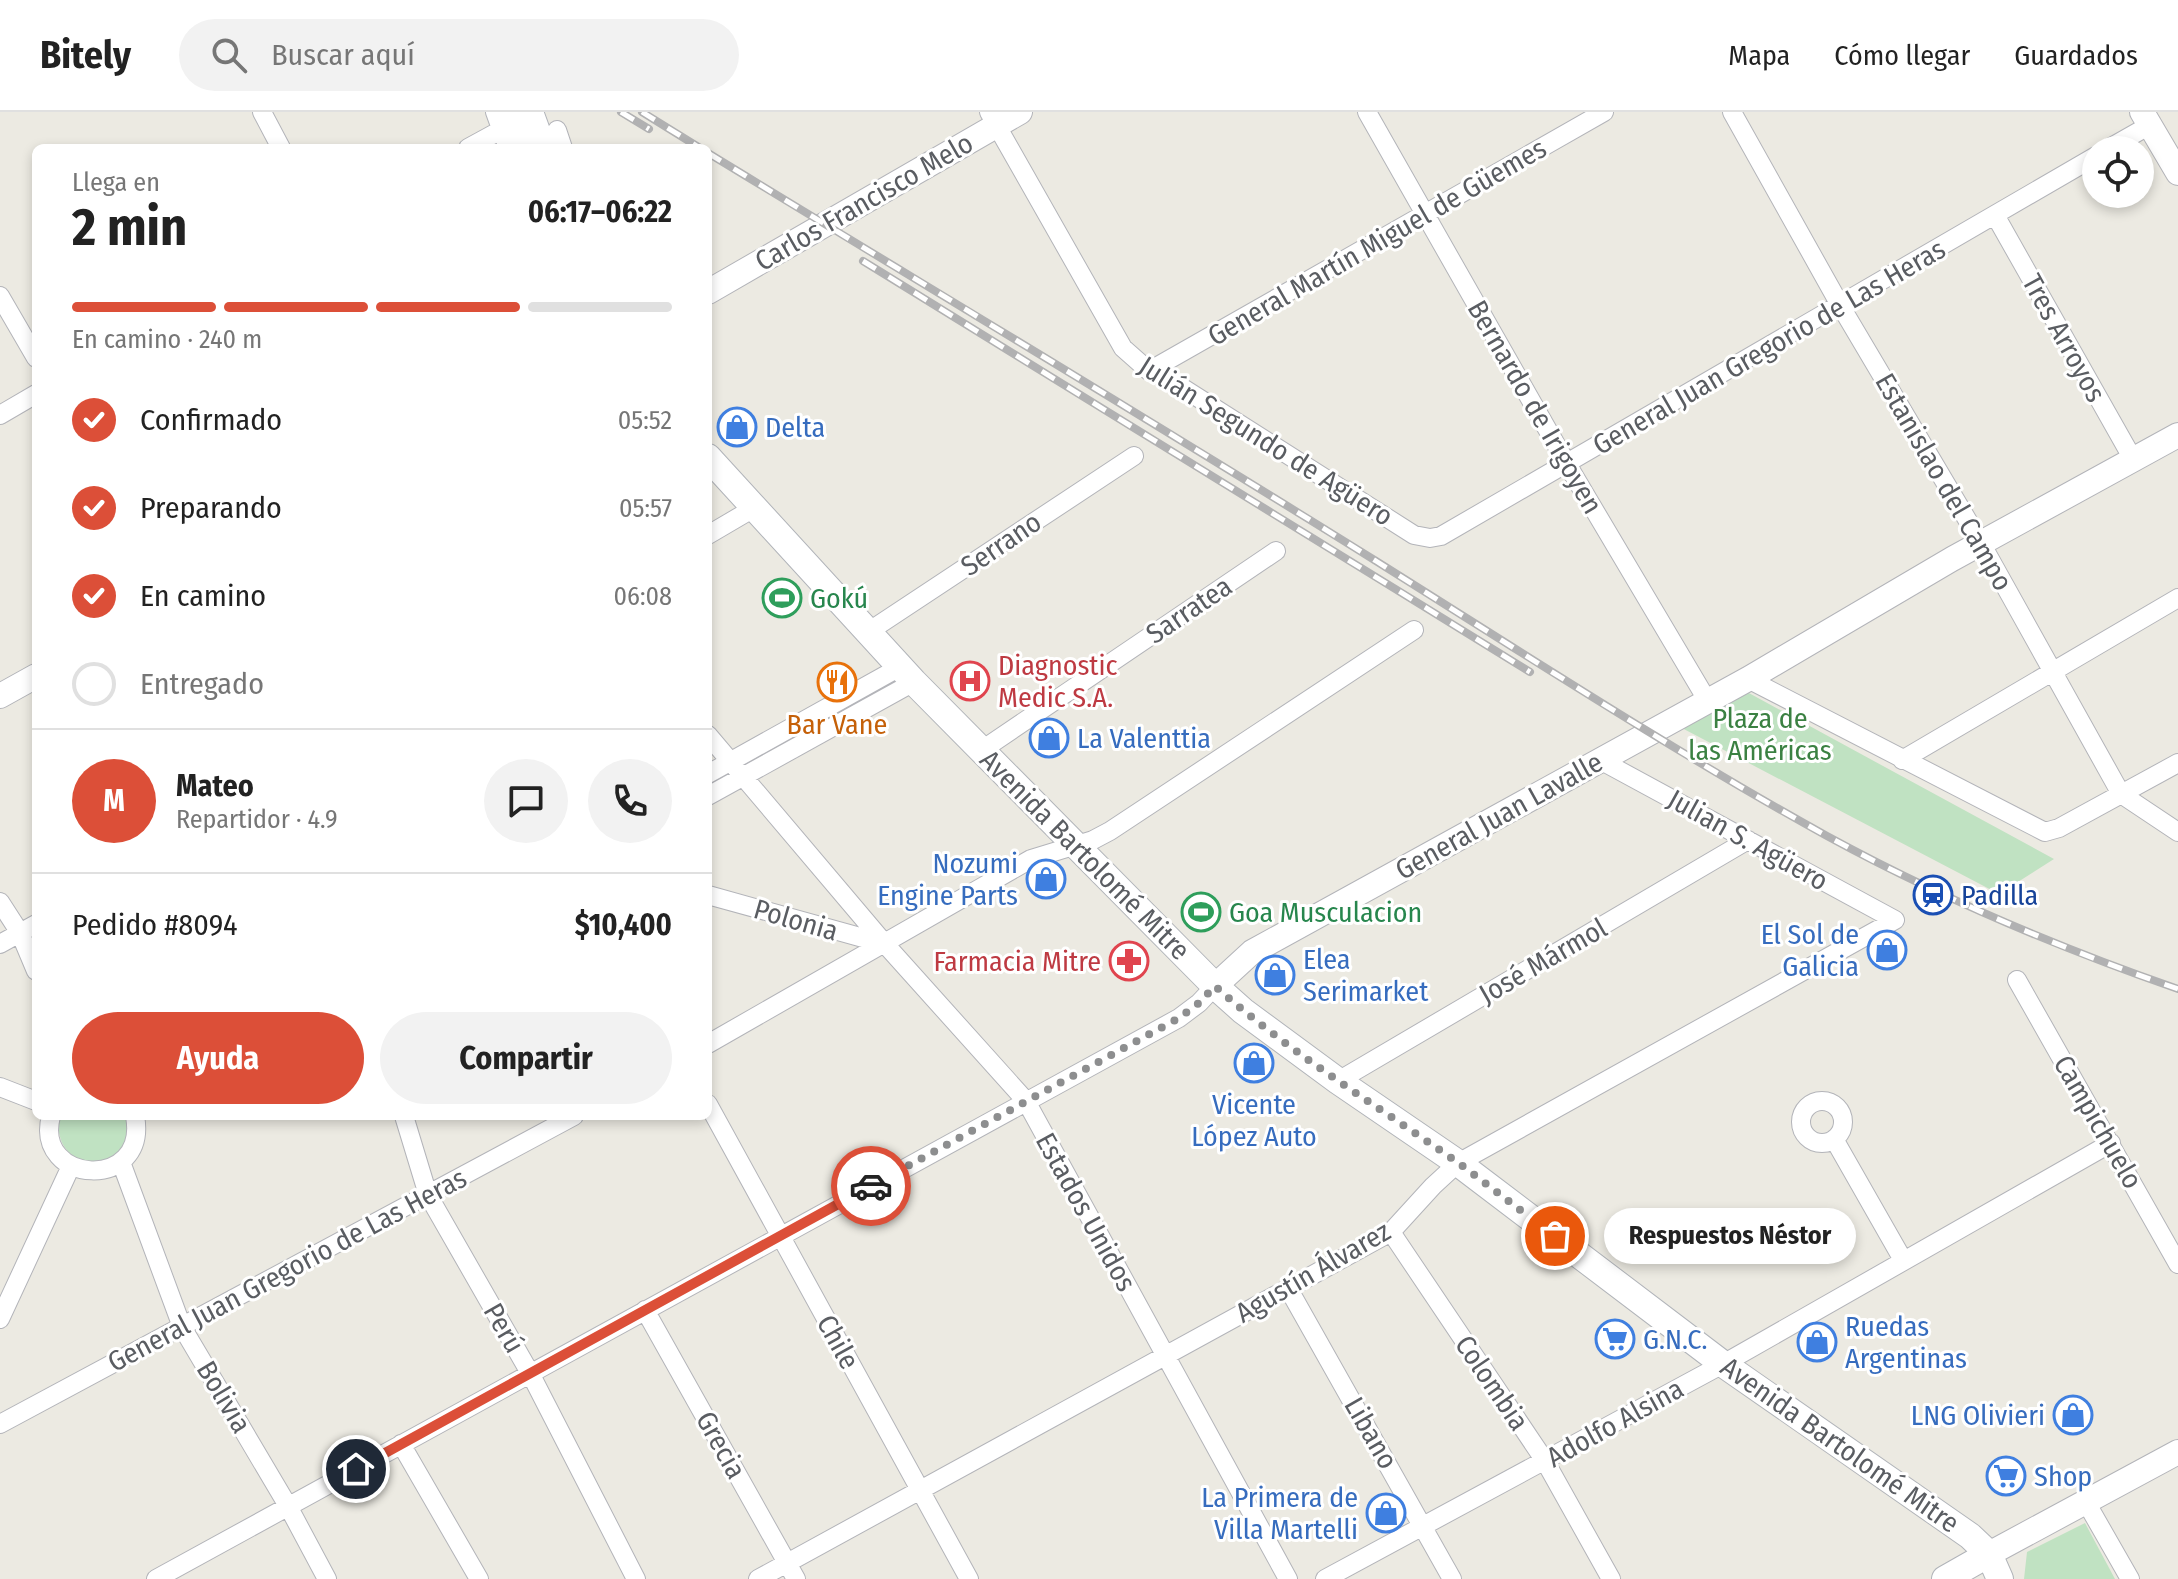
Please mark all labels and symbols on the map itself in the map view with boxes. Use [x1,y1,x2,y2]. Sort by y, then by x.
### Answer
street label: Carlos Francisco Melo [749,126,979,278]
street label: General Martín Miguel de Güemes [1202,131,1552,353]
street label: General Juan Gregorio de Las Heras [1587,232,1951,462]
street label: Tres Arroyos [2015,268,2113,408]
street label: Bernardo de Irigoyen [1461,295,1609,519]
street label: Julián Segundo de Agüero [1133,349,1399,533]
street label: Estanislao del Campo [1868,368,2020,596]
shop icon: Delta [716,406,758,448]
place label: Delta [765,411,825,444]
street label: Serrano [955,505,1047,583]
street label: Sarratea [1140,569,1238,651]
sports icon: Gokú [761,577,803,619]
place label: Gokú [810,582,868,615]
place label: Diagnostic Medic S.A. [998,649,1118,714]
hospital icon: Diagnostic Medic S.A. [949,660,991,702]
restaurant icon: Bar Vane [816,661,858,703]
park label: Plaza de las Américas [1688,702,1832,767]
place label: Bar Vane [787,708,887,741]
shop icon: La Valenttia [1028,717,1070,759]
place label: La Valenttia [1077,722,1211,755]
street label: Avenida Bartolomé Mitre [973,743,1197,967]
street label: General Juan Lavalle [1390,745,1608,887]
street label: Julian S. Agüero [1662,782,1834,898]
place label: Nozumi Engine Parts [877,847,1018,912]
shop icon: Nozumi Engine Parts [1025,858,1067,900]
station icon: Padilla [1912,874,1954,916]
place label: Padilla [1961,879,2038,912]
sports icon: Goa Musculacion [1180,891,1222,933]
street label: Polonia [750,892,842,948]
place label: Goa Musculacion [1229,896,1422,929]
street label: José Mármol [1473,911,1613,1011]
place label: El Sol de Galicia [1761,918,1859,983]
shop icon: El Sol de Galicia [1866,929,1908,971]
pharmacy icon: Farmacia Mitre [1108,940,1150,982]
place label: Elea Serimarket [1303,943,1429,1008]
place label: Farmacia Mitre [933,945,1101,978]
shop icon: Elea Serimarket [1254,954,1296,996]
shop icon: Vicente López Auto [1233,1042,1275,1084]
street label: Campichuelo [2047,1050,2149,1194]
place label: Vicente López Auto [1191,1088,1317,1153]
street label: Estados Unidos [1029,1127,1143,1297]
courier [831,1146,911,1226]
street label: General Juan Gregorio de Las Heras [102,1161,472,1379]
pin [1521,1202,1589,1270]
callout: Respuestos Néstor [1603,1208,1855,1264]
street label: Agustín Álvarez [1230,1214,1396,1330]
street label: Perú [477,1297,531,1359]
street label: Chile [810,1309,866,1375]
place label: Ruedas Argentinas [1845,1310,1967,1375]
supermarket icon: G.N.C. [1594,1318,1636,1360]
shop icon: Ruedas Argentinas [1796,1321,1838,1363]
place label: G.N.C. [1643,1323,1708,1356]
street label: Colombia [1448,1329,1536,1437]
street label: Avenida Bartolomé Mitre [1715,1350,1965,1540]
street label: Bolivia [190,1355,258,1439]
street label: Adolfo Alsina [1541,1372,1689,1474]
street label: Libano [1337,1391,1405,1475]
shop icon: LNG Olivieri [2052,1394,2094,1436]
place label: LNG Olivieri [1911,1399,2045,1432]
street label: Grecia [689,1406,753,1484]
pin [322,1435,390,1503]
supermarket icon: Shop [1985,1455,2027,1497]
place label: Shop [2034,1460,2092,1493]
place label: La Primera de Villa Martelli [1201,1481,1358,1546]
shop icon: La Primera de Villa Martelli [1365,1492,1407,1534]

